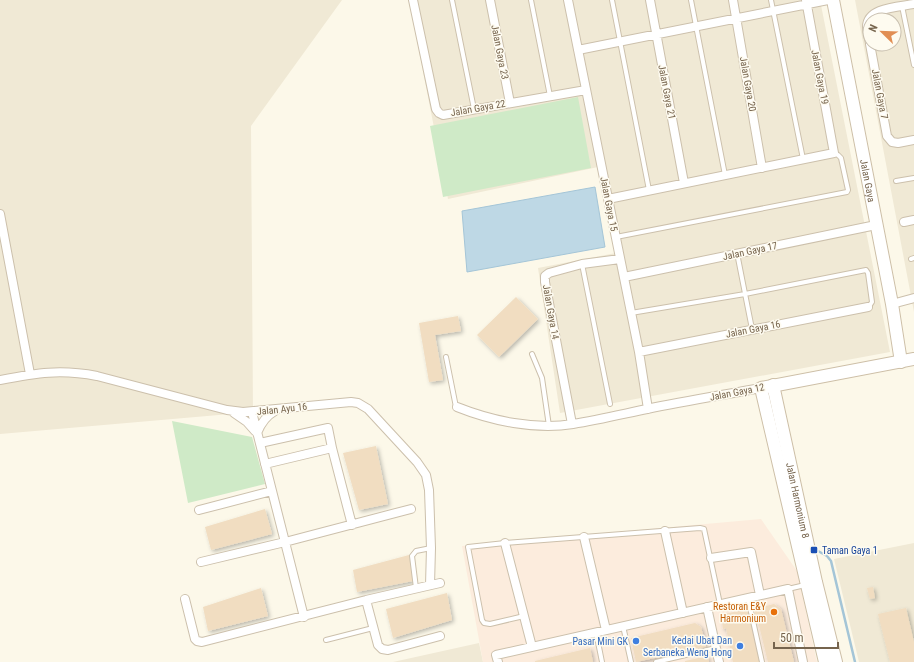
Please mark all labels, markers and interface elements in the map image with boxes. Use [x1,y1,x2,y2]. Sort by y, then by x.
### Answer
north arrow [862,12,902,52]
text: N [866,22,881,34]
street label: Jalan Gaya 23 [489,24,511,80]
street label: Jalan Gaya 19 [809,49,831,105]
street label: Jalan Gaya 20 [738,56,758,112]
street label: Jalan Gaya 21 [656,64,678,120]
street label: Jalan Gaya 7 [870,68,890,120]
street label: Jalan Gaya 22 [450,98,506,118]
street label: Jalan Gaya [859,158,878,203]
street label: Jalan Gaya 15 [598,176,620,232]
street label: Jalan Gaya 17 [722,240,778,262]
street label: Jalan Gaya 14 [541,284,561,340]
street label: Jalan Gaya 16 [725,318,781,340]
street label: Jalan Gaya 12 [709,381,765,403]
street label: Jalan Ayu 16 [256,401,308,417]
street label: Jalan Harmonium 8 [785,461,812,539]
marker: Taman Gaya 1 [809,545,819,555]
place label: Taman Gaya 1 [822,545,878,556]
place label: Restoran E&Y Harmonium [713,601,767,624]
marker: Restoran E&Y Harmonium [769,607,779,617]
scale bar [774,624,838,650]
text: 50 m [780,631,804,645]
place label: Kedai Ubat Dan Serbaneka Weng Hong [643,635,732,658]
place label: Pasar Mini GK [572,636,629,647]
marker: Pasar Mini GK [631,636,641,646]
marker: Kedai Ubat Dan Serbaneka Weng Hong [735,641,745,651]

